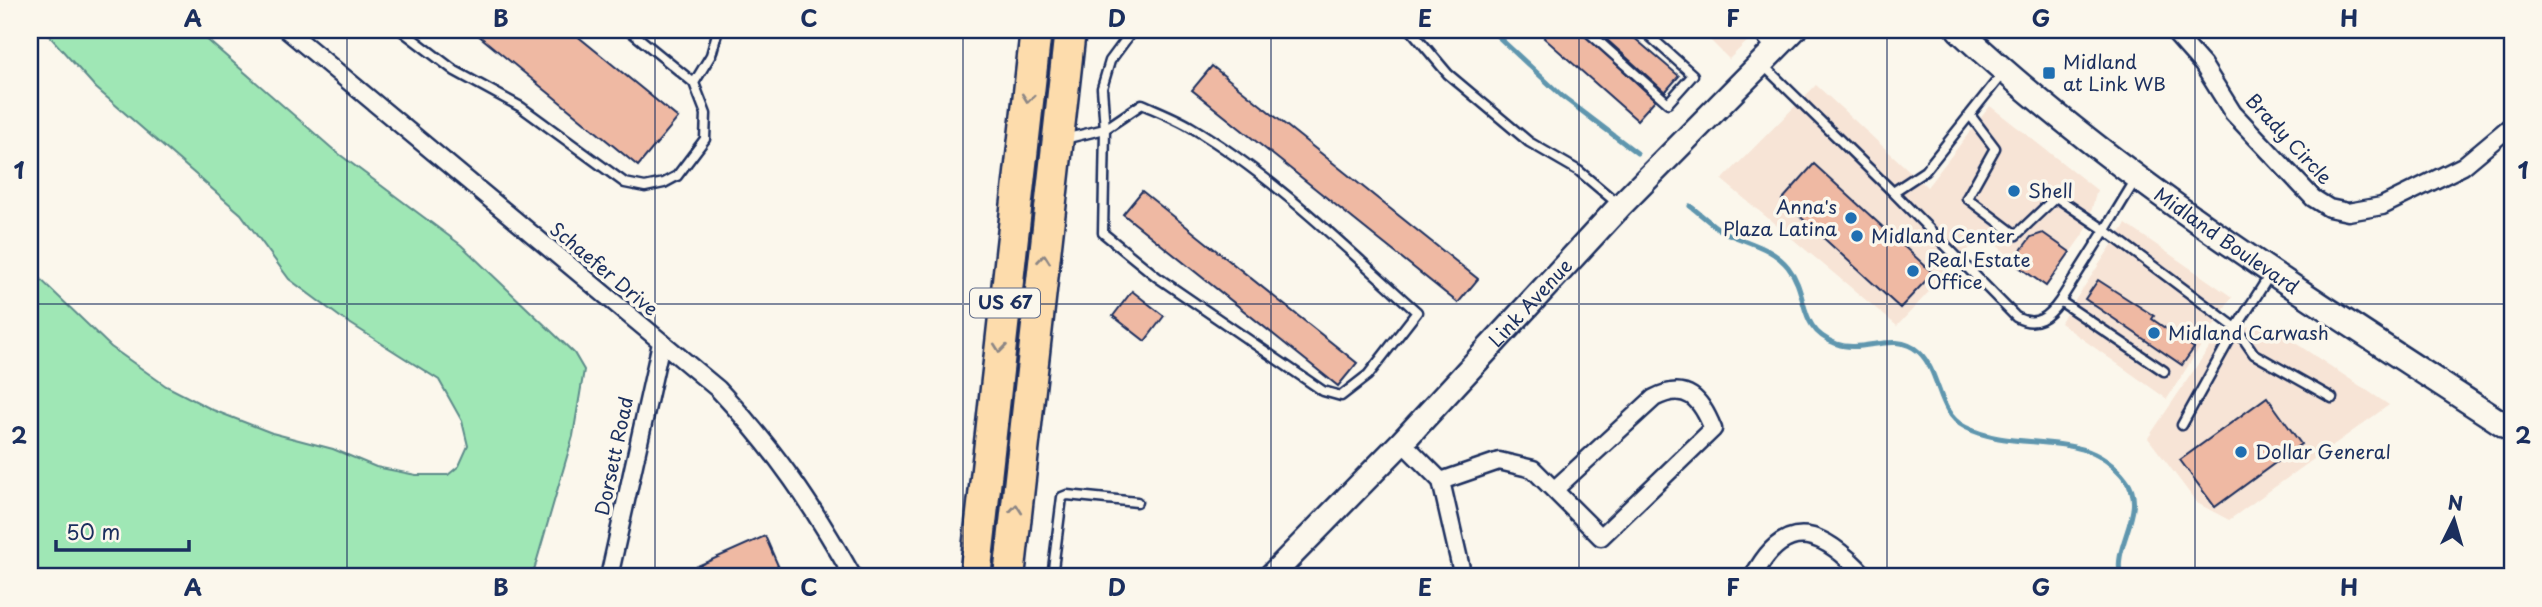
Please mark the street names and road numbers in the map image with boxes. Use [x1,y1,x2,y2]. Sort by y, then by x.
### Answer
street label: Brady Circle [2240,87,2339,190]
street label: Midland Boulevard [2149,180,2306,300]
street label: Schaefer Drive [544,215,665,322]
street label: Link Avenue [1481,252,1578,353]
road number: US 67 [970,288,1040,318]
street label: Dorsett Road [587,394,639,518]

